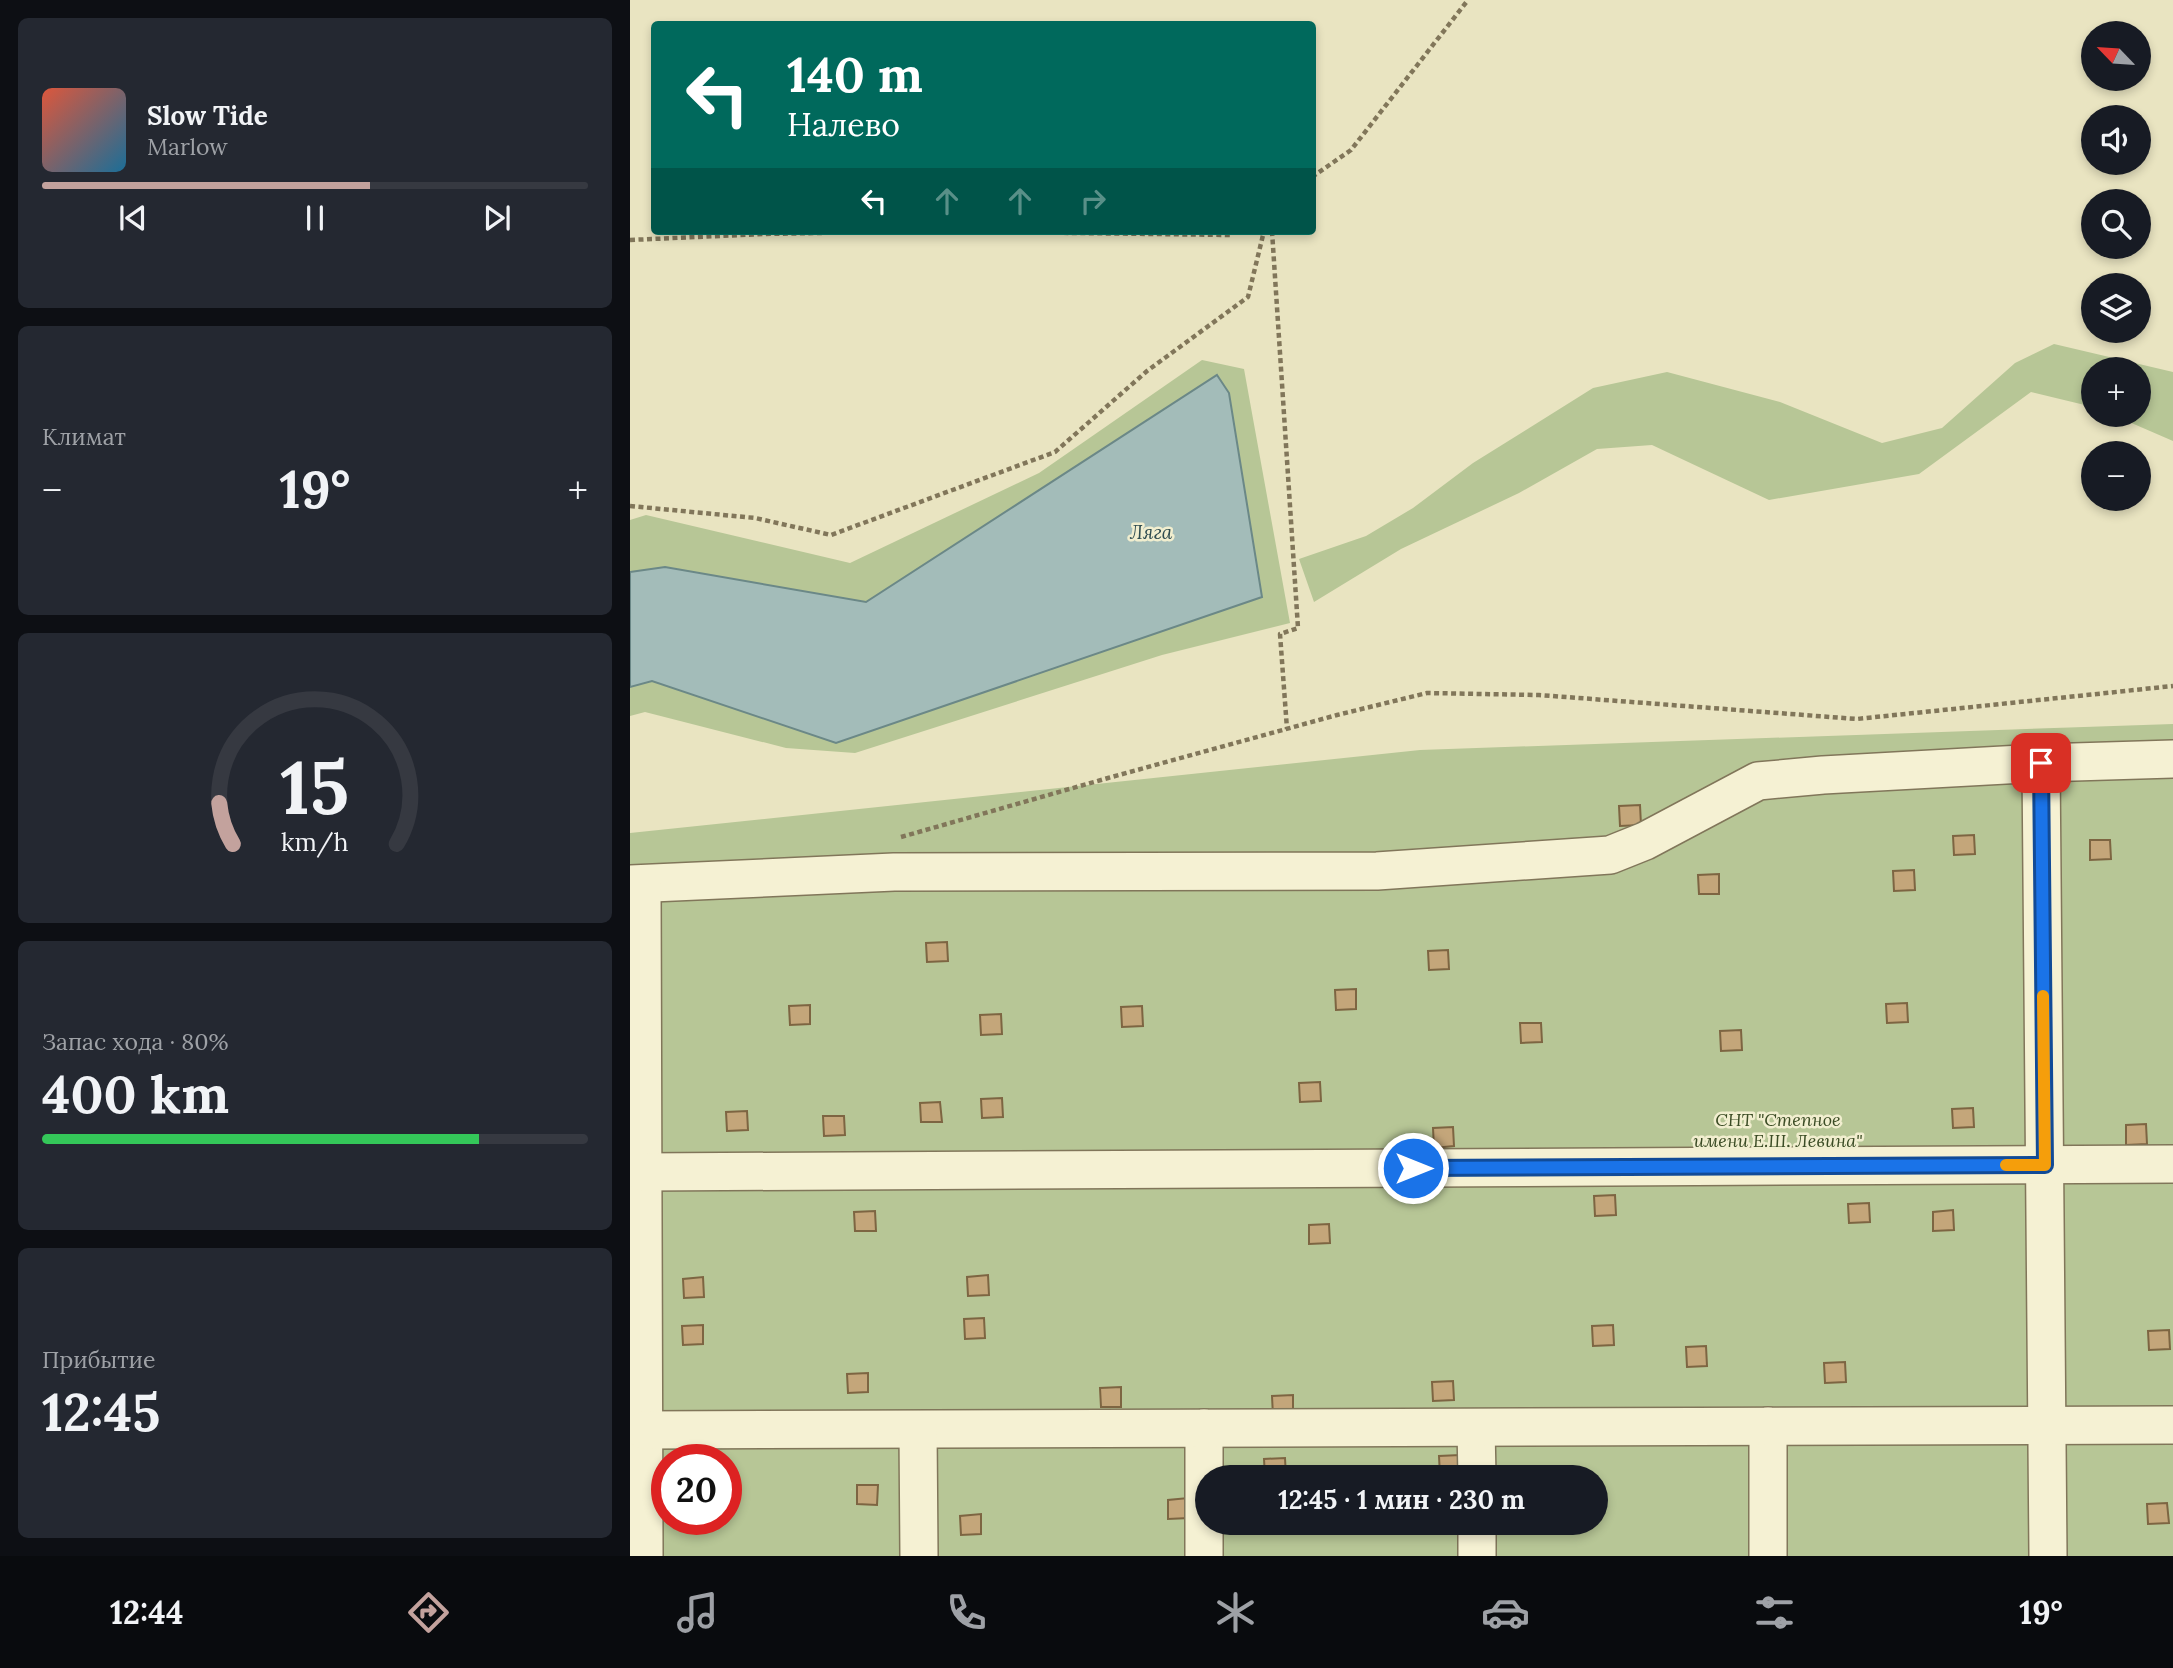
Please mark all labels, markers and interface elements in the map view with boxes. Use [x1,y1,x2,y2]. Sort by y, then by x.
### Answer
north arrow [2081,21,2151,91]
map controls [2081,21,2151,511]
text: 140 m [787,43,923,105]
icon: left [672,49,763,140]
text: Slow Tide [147,99,268,132]
text: Налево [787,104,900,145]
button: sound [2081,105,2151,175]
text: Marlow [147,132,228,161]
icon: left [855,182,893,220]
icon: ahead [928,182,966,220]
icon: ahead [1001,182,1039,220]
icon: right [1074,182,1112,220]
button: search [2081,189,2151,259]
icon: previous [114,199,152,237]
icon: pause [296,199,334,237]
icon: next [478,199,516,237]
button: layers [2081,273,2151,343]
button: + [2081,357,2151,427]
text: Климат [42,422,126,451]
button: − [2081,441,2151,511]
text: 19° [280,456,350,522]
text: − [42,466,62,514]
text: + [568,466,588,514]
water label: Ляга [1130,520,1173,544]
pin [2011,733,2071,793]
text: 15 [281,741,349,834]
icon: arrive [2022,744,2060,782]
text: km/h [281,826,349,858]
text: Запас хода · 80% [42,1027,228,1056]
text: 400 km [42,1061,229,1127]
park label: СНТ "Степное имени Е.Ш. Левина" [1694,1108,1862,1152]
position arrow [1376,1131,1450,1205]
text: Прибытие [42,1345,156,1374]
text: 12:45 [42,1379,160,1445]
speed limit sign: 20 [651,1444,742,1535]
text: 12:45 · 1 мин · 230 m [1278,1483,1525,1516]
icon: directions [404,1588,453,1637]
icon: music [673,1588,722,1637]
icon: phone [942,1588,991,1637]
icon: climate [1211,1588,1260,1637]
icon: car [1481,1588,1530,1637]
icon: filters [1750,1588,1799,1637]
text: 12:44 [110,1592,184,1633]
text: 19° [2019,1592,2063,1633]

